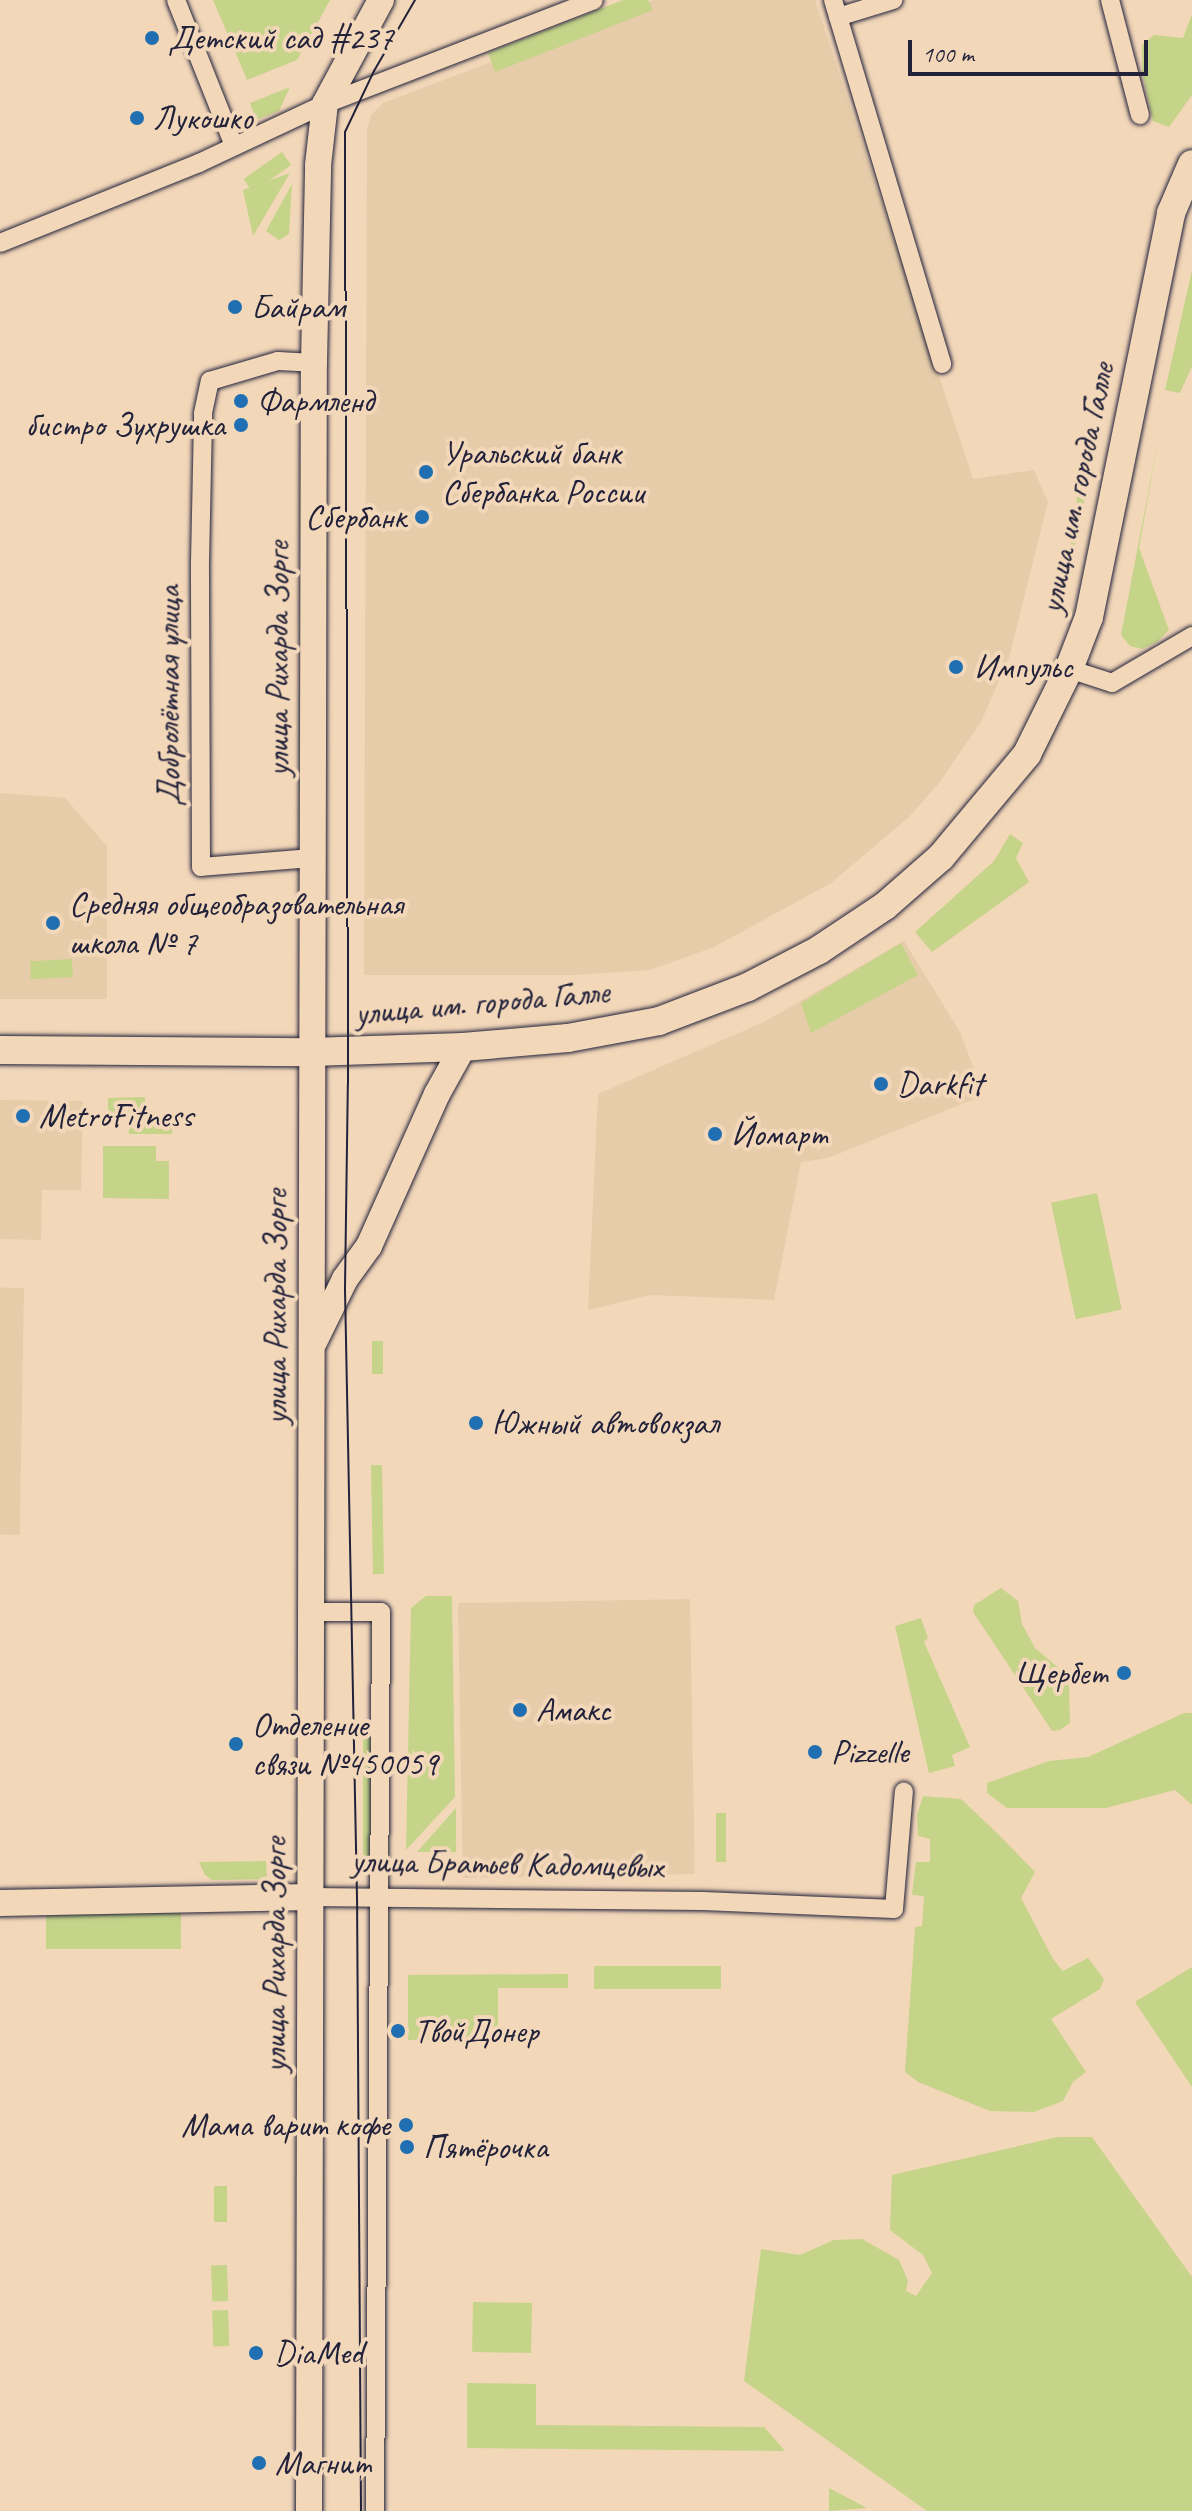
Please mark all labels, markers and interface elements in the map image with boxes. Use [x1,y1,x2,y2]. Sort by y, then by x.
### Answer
place label: Детский сад #237 [168,18,394,58]
scale bar [912,24,1152,74]
marker: Детский сад #237 [143,29,161,47]
text: 100 m [922,39,974,69]
place label: Лукошко [153,98,252,138]
marker: Лукошко [128,109,146,127]
place label: Байрам [251,287,345,327]
marker: Байрам [226,298,244,316]
street label: улица им. города Галле [1030,359,1122,617]
place label: Фармленд [257,381,374,421]
marker: Фармленд [232,392,250,410]
place label: бистро Зухрушка [26,405,225,445]
marker: бистро Зухрушка [232,416,250,434]
place label: Уральский банк Сбербанка России [442,432,643,512]
marker: Уральский банк Сбербанка России [417,463,435,481]
place label: Сбербанк [305,497,406,537]
marker: Сбербанк [413,508,431,526]
street label: улица Рихарда Зорге [257,541,297,777]
street label: Добролётная улица [148,584,188,808]
place label: Импульс [974,647,1073,687]
marker: Импульс [945,656,967,678]
place label: Средняя общеобразовательная школа № 7 [69,883,403,962]
marker: Средняя общеобразовательная школа № 7 [44,914,62,932]
street label: улица им. города Галле [353,971,611,1033]
place label: Darkfit [897,1064,983,1104]
marker: Darkfit [872,1075,890,1093]
place label: MetroFitness [39,1096,193,1136]
marker: MetroFitness [14,1107,32,1125]
place label: Йомарт [731,1114,828,1154]
marker: Йомарт [706,1125,724,1143]
street label: улица Рихарда Зорге [255,1189,295,1425]
place label: Южный автовокзал [492,1403,719,1443]
marker: Южный автовокзал [467,1414,485,1432]
place label: Щербет [1016,1653,1108,1693]
marker: Щербет [1115,1664,1133,1682]
place label: Амакс [536,1690,611,1730]
marker: Амакс [511,1701,529,1719]
place label: Отделение связи №450059 [252,1704,438,1784]
place label: Pizzelle [831,1732,908,1772]
marker: Отделение связи №450059 [227,1735,245,1753]
marker: Pizzelle [806,1743,824,1761]
street label: улица Рихарда Зорге [254,1837,294,2073]
street label: улица Братьев Кадомцевых [349,1840,665,1886]
place label: ТвойДонер [414,2011,538,2051]
marker: ТвойДонер [389,2022,407,2040]
place label: Мама варит кофе [178,2105,390,2145]
marker: Мама варит кофе [397,2116,415,2134]
place label: Пятёрочка [423,2127,548,2167]
marker: Пятёрочка [398,2138,416,2156]
place label: DiaMed [274,2333,363,2373]
marker: DiaMed [245,2342,267,2364]
place label: Магнит [275,2443,372,2483]
marker: Магнит [250,2454,268,2472]

